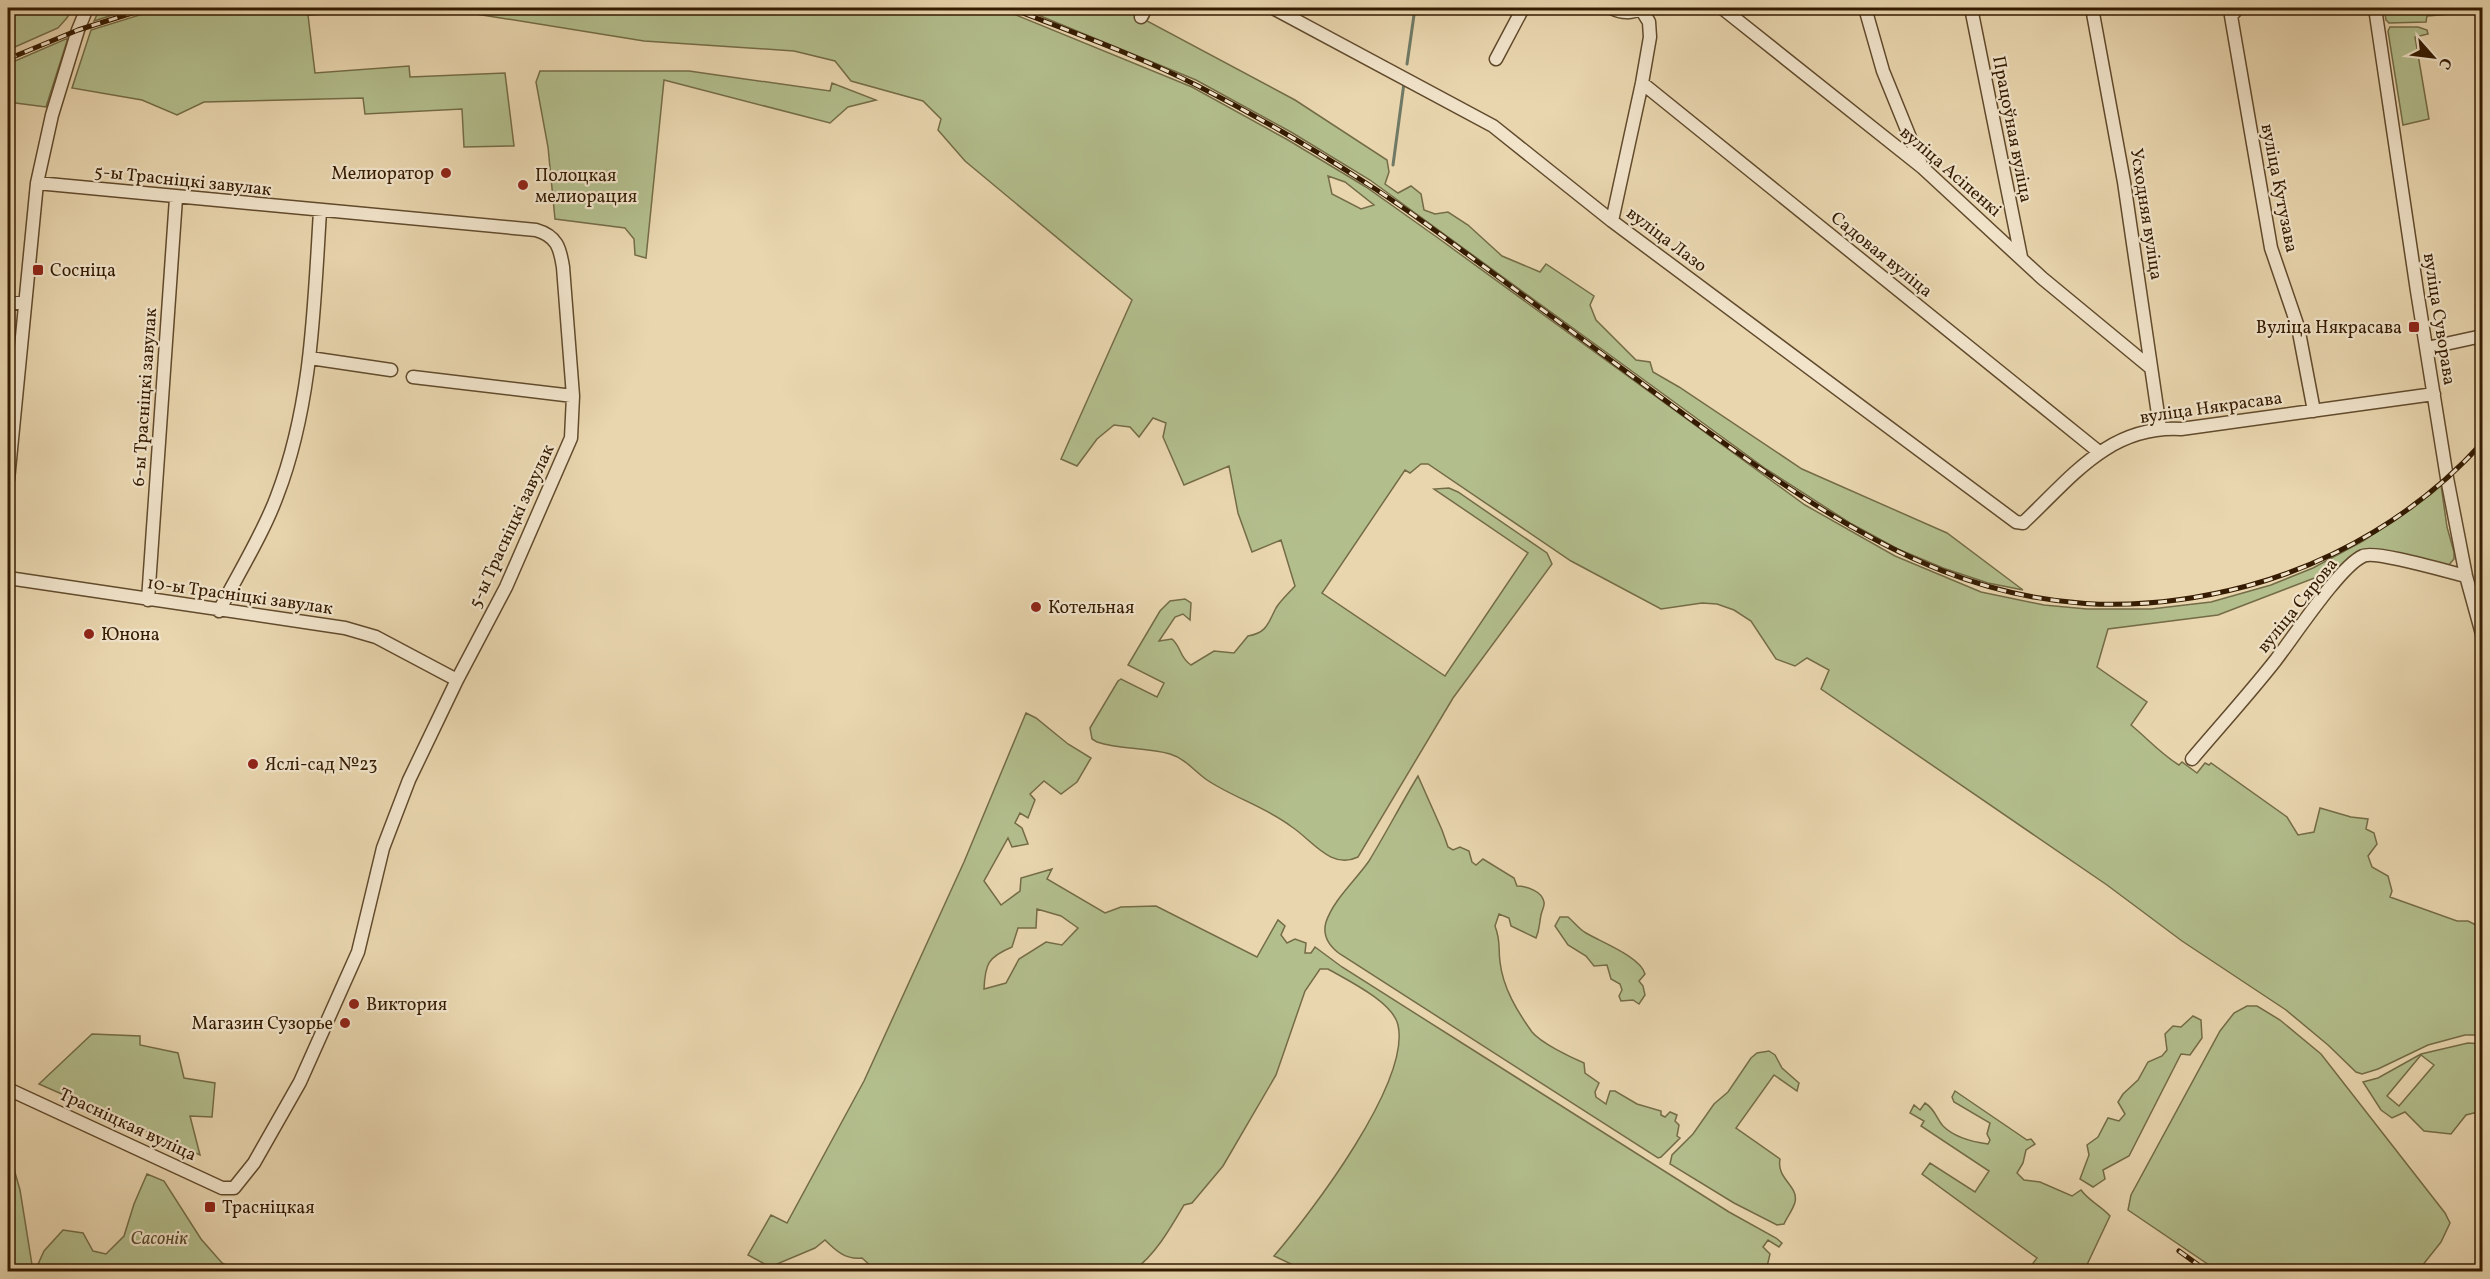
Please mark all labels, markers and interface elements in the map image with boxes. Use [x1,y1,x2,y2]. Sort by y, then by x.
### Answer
north arrow [2403,27,2463,87]
text: С [2432,53,2457,73]
street label: Працоўная вуліца [1985,54,2038,205]
street label: вуліца Асіпенкі [1894,121,2006,223]
street label: вуліца Кутузава [2254,122,2303,255]
street label: Усходняя вуліца [2123,147,2168,282]
street label: 5-ы Трасніцкі завулак [93,160,273,203]
place label: Мелиоратор [331,162,434,187]
place label: Полоцкая мелиорация [535,164,637,210]
marker: Мелиоратор [439,166,453,180]
marker: Полоцкая мелиорация [516,178,530,192]
street label: вуліца Лазо [1621,202,1712,279]
street label: Садовая вуліца [1825,206,1937,304]
street label: вуліца Суворава [2416,251,2461,387]
place label: Сосніца [50,259,116,284]
marker: Сосніца [31,263,45,277]
street label: 6-ы Трасніцкі завулак [127,307,164,487]
place label: Вуліца Някрасава [2256,316,2402,341]
marker: Вуліца Някрасава [2407,320,2421,334]
street label: вуліца Някрасава [2138,386,2284,431]
street label: 5-ы Трасніцкі завулак [463,440,561,613]
street label: вуліца Сярова [2252,553,2344,659]
street label: 10-ы Трасніцкі завулак [145,571,335,622]
place label: Котельная [1048,596,1134,621]
marker: Котельная [1029,600,1043,614]
place label: Юнона [101,623,160,648]
marker: Юнона [82,627,96,641]
place label: Яслі-сад №23 [265,753,378,778]
marker: Яслі-сад №23 [246,757,260,771]
place label: Виктория [366,993,447,1018]
marker: Виктория [347,997,361,1011]
place label: Магазин Сузорье [191,1012,333,1037]
marker: Магазин Сузорье [338,1016,352,1030]
street label: Трасніцкая вуліца [54,1083,200,1168]
place label: Трасніцкая [222,1196,315,1221]
marker: Трасніцкая [203,1200,217,1214]
park label: Сасонік [130,1227,188,1252]

